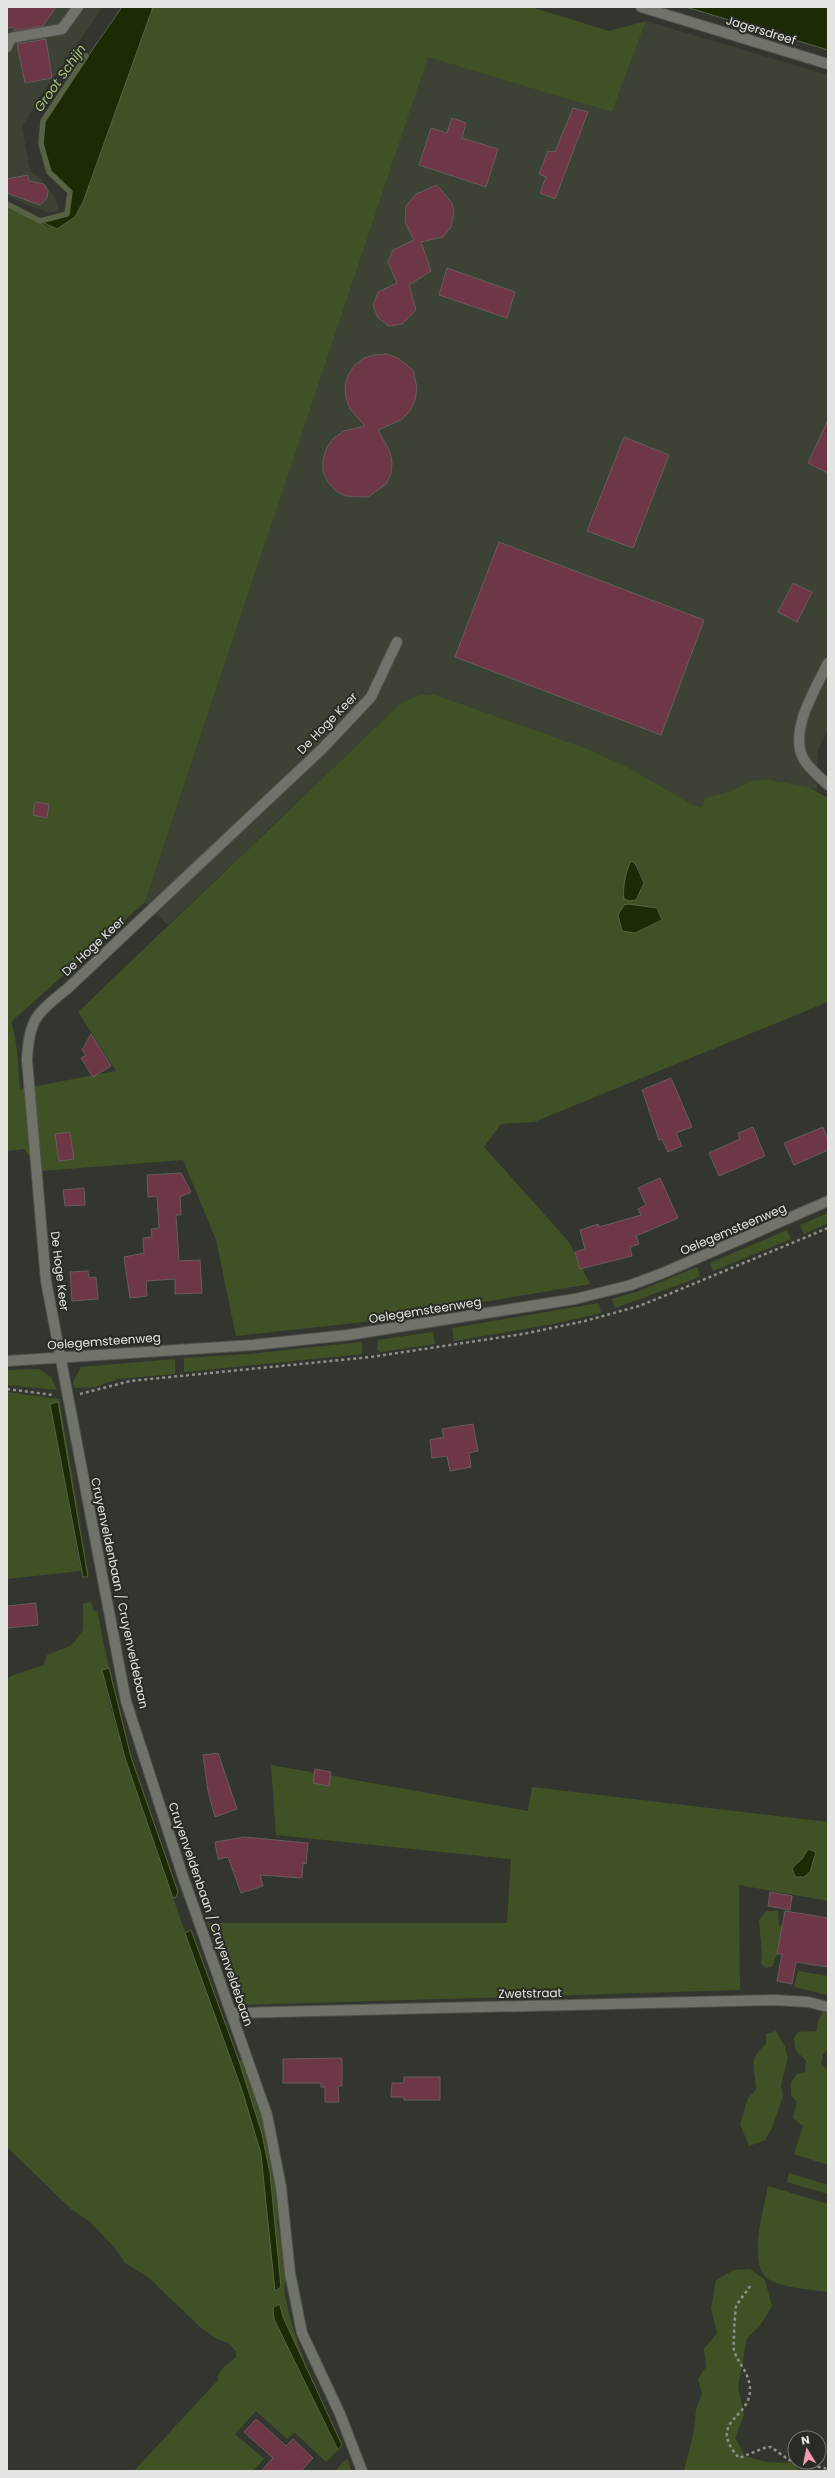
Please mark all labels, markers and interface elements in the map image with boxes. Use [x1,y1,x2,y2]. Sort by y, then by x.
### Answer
street label: Jagersdreef [724,11,798,49]
water label: Groot Schijn [30,40,90,116]
street label: De Hoge Keer [293,688,361,758]
street label: De Hoge Keer [58,912,129,980]
street label: Oelegemsteenweg [677,1199,789,1259]
street label: De Hoge Keer [47,1230,73,1312]
street label: Oelegemsteenweg [367,1293,483,1327]
street label: Oelegemsteenweg [47,1329,161,1353]
street label: Cruyenveldenbaan / Cruyenveldebaan [87,1476,153,1710]
street label: Cruyenveldenbaan / Cruyenveldebaan [165,1800,257,2028]
street label: Zwetstraat [498,1984,562,2002]
north arrow [787,2430,827,2470]
text: N [800,2432,811,2449]

